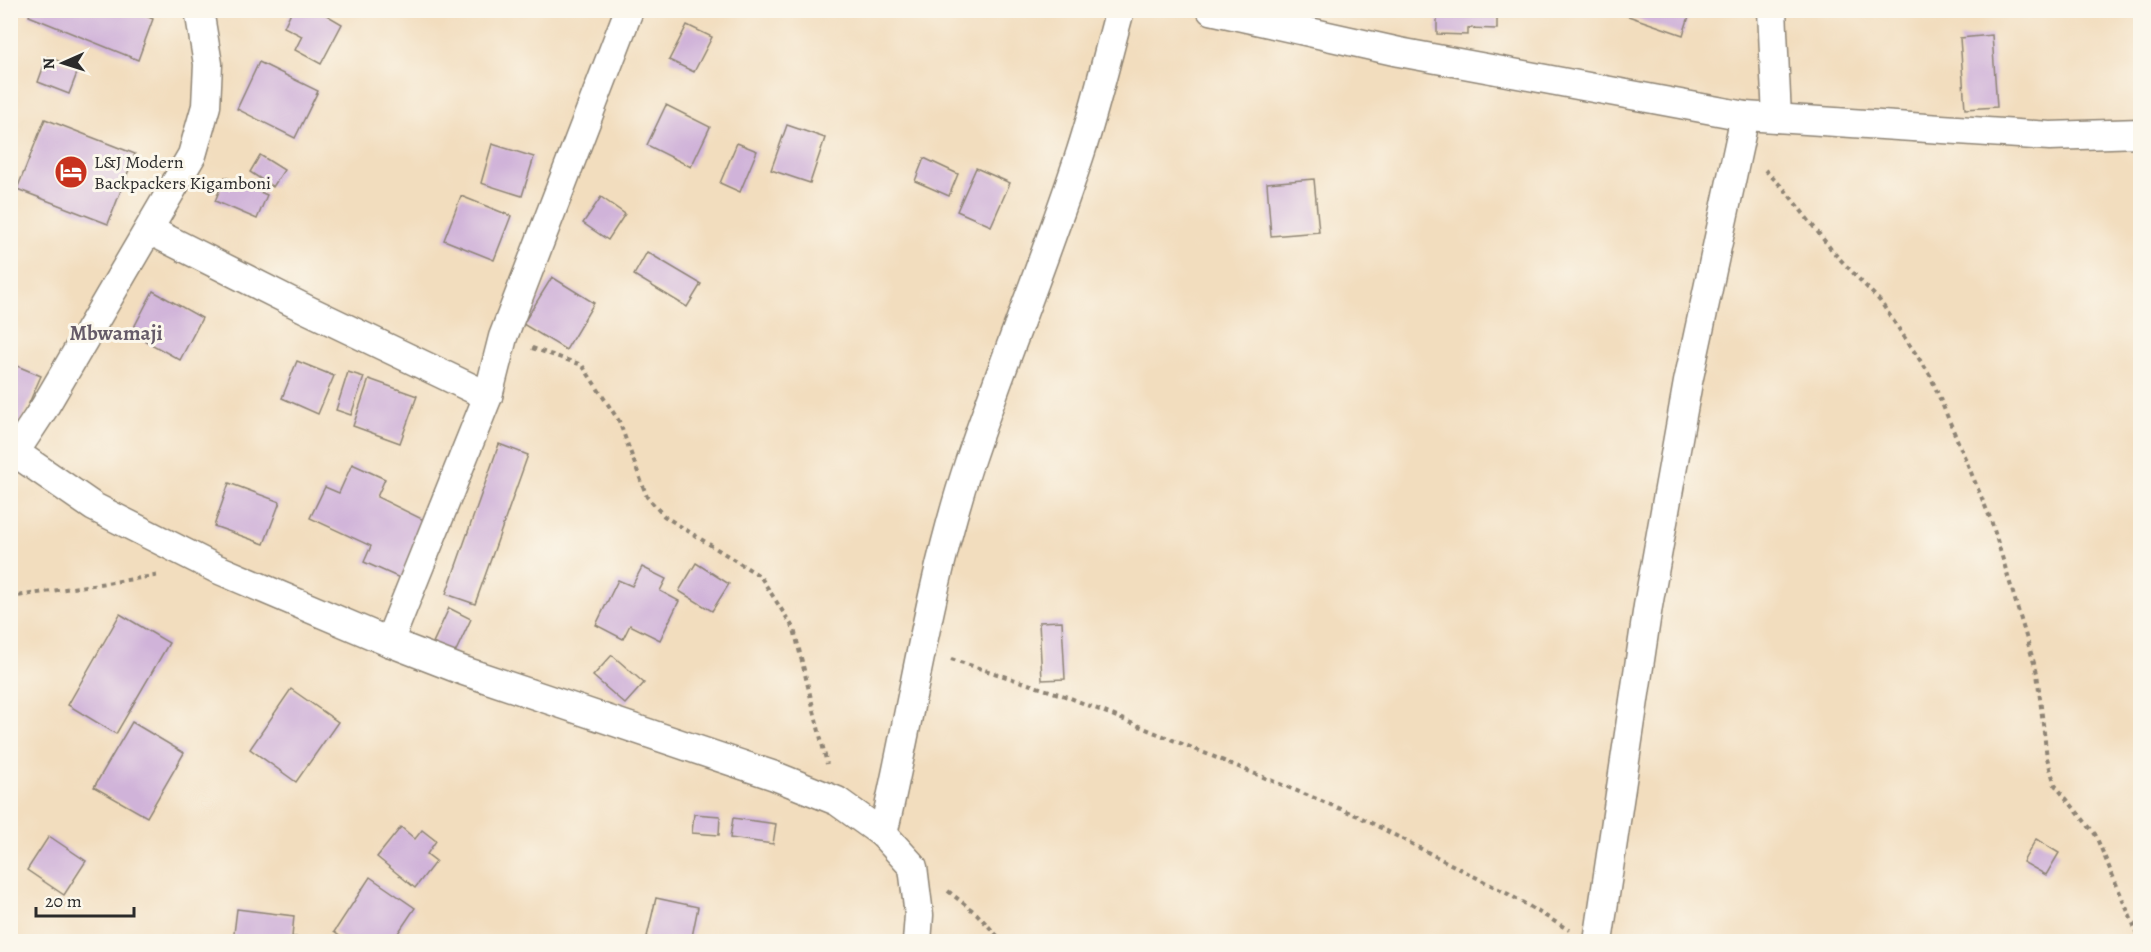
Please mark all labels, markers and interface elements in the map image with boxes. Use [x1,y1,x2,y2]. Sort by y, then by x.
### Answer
north arrow [33,33,93,93]
text: N [38,57,60,70]
place label: L&J Modern Backpackers Kigamboni [94,150,271,195]
hotel icon: L&J Modern Backpackers Kigamboni [53,154,89,190]
district label: Mbwamaji [69,319,163,347]
scale bar [36,880,134,918]
text: 20 m [45,889,82,913]

